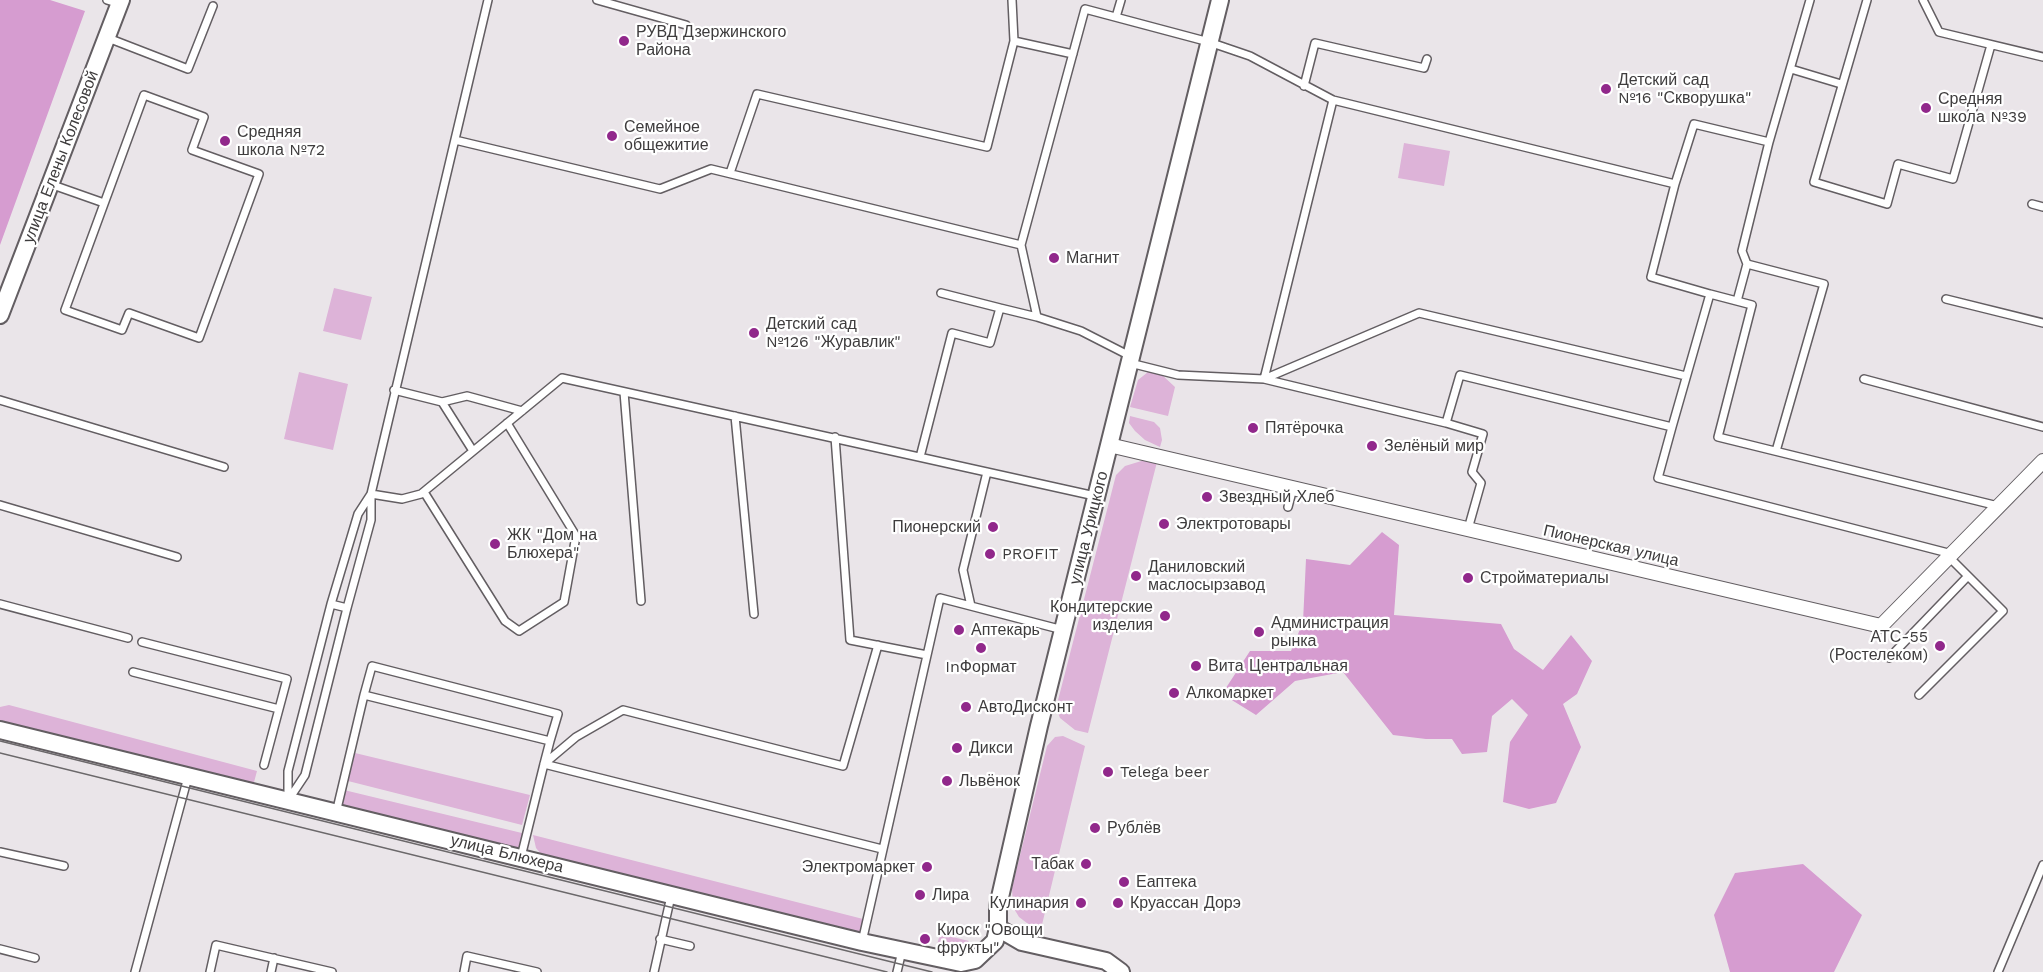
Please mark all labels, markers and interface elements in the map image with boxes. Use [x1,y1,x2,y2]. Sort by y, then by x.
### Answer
place label: РУВД Дзержинского Района [636,22,786,60]
marker: РУВД Дзержинского Района [617,34,631,48]
street label: улица Елены Колесовой [19,68,103,246]
place label: Детский сад №16 "Скворушка" [1618,70,1751,108]
marker: Детский сад №16 "Скворушка" [1599,82,1613,96]
place label: Средняя школа №39 [1938,89,2027,127]
marker: Средняя школа №39 [1919,101,1933,115]
place label: Семейное общежитие [624,117,709,155]
place label: Средняя школа №72 [237,122,325,160]
marker: Семейное общежитие [605,129,619,143]
marker: Средняя школа №72 [218,134,232,148]
place label: Магнит [1066,248,1119,268]
marker: Магнит [1047,251,1061,265]
place label: Детский сад №126 "Журавлик" [766,314,901,352]
marker: Детский сад №126 "Журавлик" [747,326,761,340]
place label: Пятёрочка [1265,418,1343,438]
marker: Пятёрочка [1246,421,1260,435]
place label: Зелёный мир [1384,436,1484,456]
marker: Зелёный мир [1365,439,1379,453]
street label: улица Урицкого [1066,469,1112,587]
place label: Звездный Хлеб [1219,487,1334,507]
marker: Звездный Хлеб [1200,490,1214,504]
place label: Электротовары [1176,514,1291,534]
place label: Пионерский [892,517,981,537]
marker: Электротовары [1157,517,1171,531]
marker: Пионерский [986,520,1000,534]
street label: Пионерская улица [1541,521,1681,571]
place label: ЖК "Дом на Блюхера" [507,525,597,563]
marker: ЖК "Дом на Блюхера" [488,537,502,551]
place label: PROFIT [1002,544,1058,564]
marker: PROFIT [983,547,997,561]
place label: Даниловский маслосырзавод [1148,557,1265,595]
place label: Стройматериалы [1480,568,1609,588]
marker: Даниловский маслосырзавод [1129,569,1143,583]
marker: Стройматериалы [1461,571,1475,585]
place label: Кондитерские изделия [1050,597,1153,635]
marker: Кондитерские изделия [1158,609,1172,623]
place label: Администрация рынка [1271,613,1389,651]
place label: Аптекарь [971,620,1040,640]
marker: Аптекарь [952,623,966,637]
marker: Администрация рынка [1252,625,1266,639]
place label: АТС-55 (Ростелеком) [1829,627,1928,665]
marker: АТС-55 (Ростелеком) [1933,639,1947,653]
marker: InФормат [974,641,988,655]
place label: Вита Центральная [1208,656,1348,676]
place label: InФормат [945,657,1017,677]
marker: Вита Центральная [1189,659,1203,673]
place label: Алкомаркет [1186,683,1274,703]
marker: Алкомаркет [1167,686,1181,700]
place label: АвтоДисконт [978,697,1073,717]
marker: АвтоДисконт [959,700,973,714]
place label: Дикси [969,738,1013,758]
marker: Дикси [950,741,964,755]
place label: Telega beer [1120,762,1209,782]
marker: Telega beer [1101,765,1115,779]
place label: Львёнок [959,771,1020,791]
marker: Львёнок [940,774,954,788]
place label: Рублёв [1107,818,1161,838]
marker: Рублёв [1088,821,1102,835]
street label: улица Блюхера [449,831,565,877]
place label: Табак [1031,854,1074,874]
place label: Электромаркет [802,857,915,877]
marker: Табак [1079,857,1093,871]
marker: Электромаркет [920,860,934,874]
place label: Еаптека [1136,872,1197,892]
marker: Еаптека [1117,875,1131,889]
place label: Лира [932,885,969,905]
marker: Лира [913,888,927,902]
place label: Кулинария [990,893,1069,913]
place label: Круассан Дорэ [1130,893,1241,913]
marker: Кулинария [1074,896,1088,910]
marker: Круассан Дорэ [1111,896,1125,910]
place label: Киоск "Овощи фрукты" [937,920,1043,958]
marker: Киоск "Овощи фрукты" [918,932,932,946]

